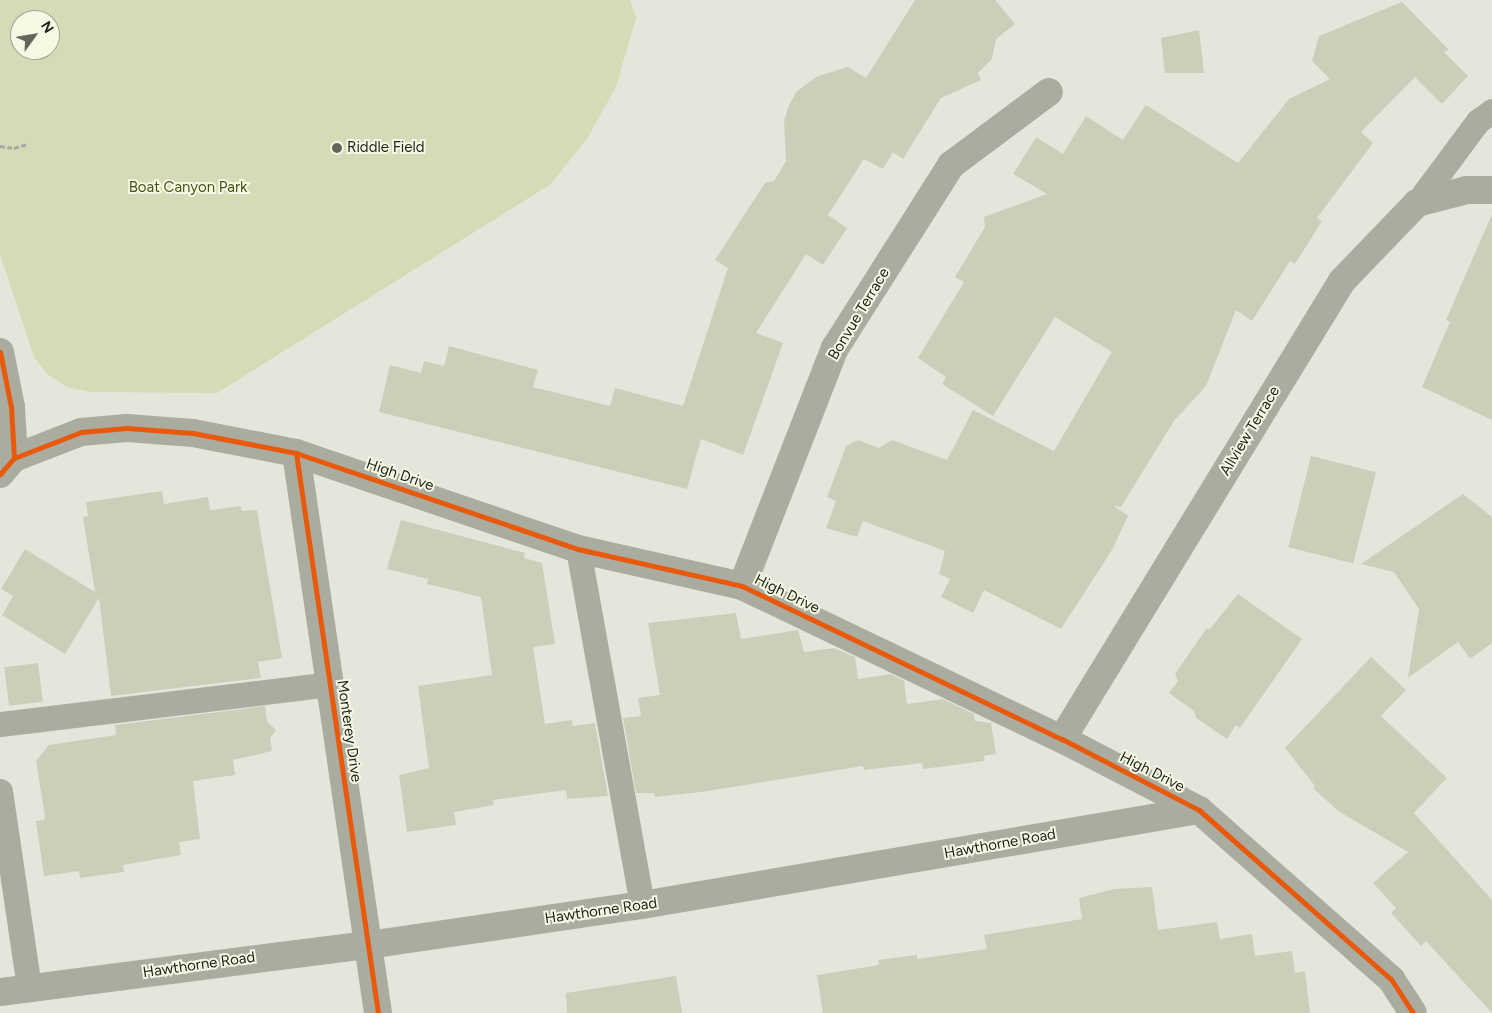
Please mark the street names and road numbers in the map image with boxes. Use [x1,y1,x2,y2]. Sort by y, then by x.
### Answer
street label: Bonvue Terrace [825,265,893,363]
street label: Allview Terrace [1216,383,1284,479]
street label: High Drive [364,455,436,495]
street label: High Drive [751,570,823,618]
street label: Monterey Drive [333,679,365,783]
street label: High Drive [1117,748,1187,796]
street label: Hawthorne Road [943,825,1057,863]
street label: Hawthorne Road [544,894,658,928]
street label: Hawthorne Road [142,948,256,982]

